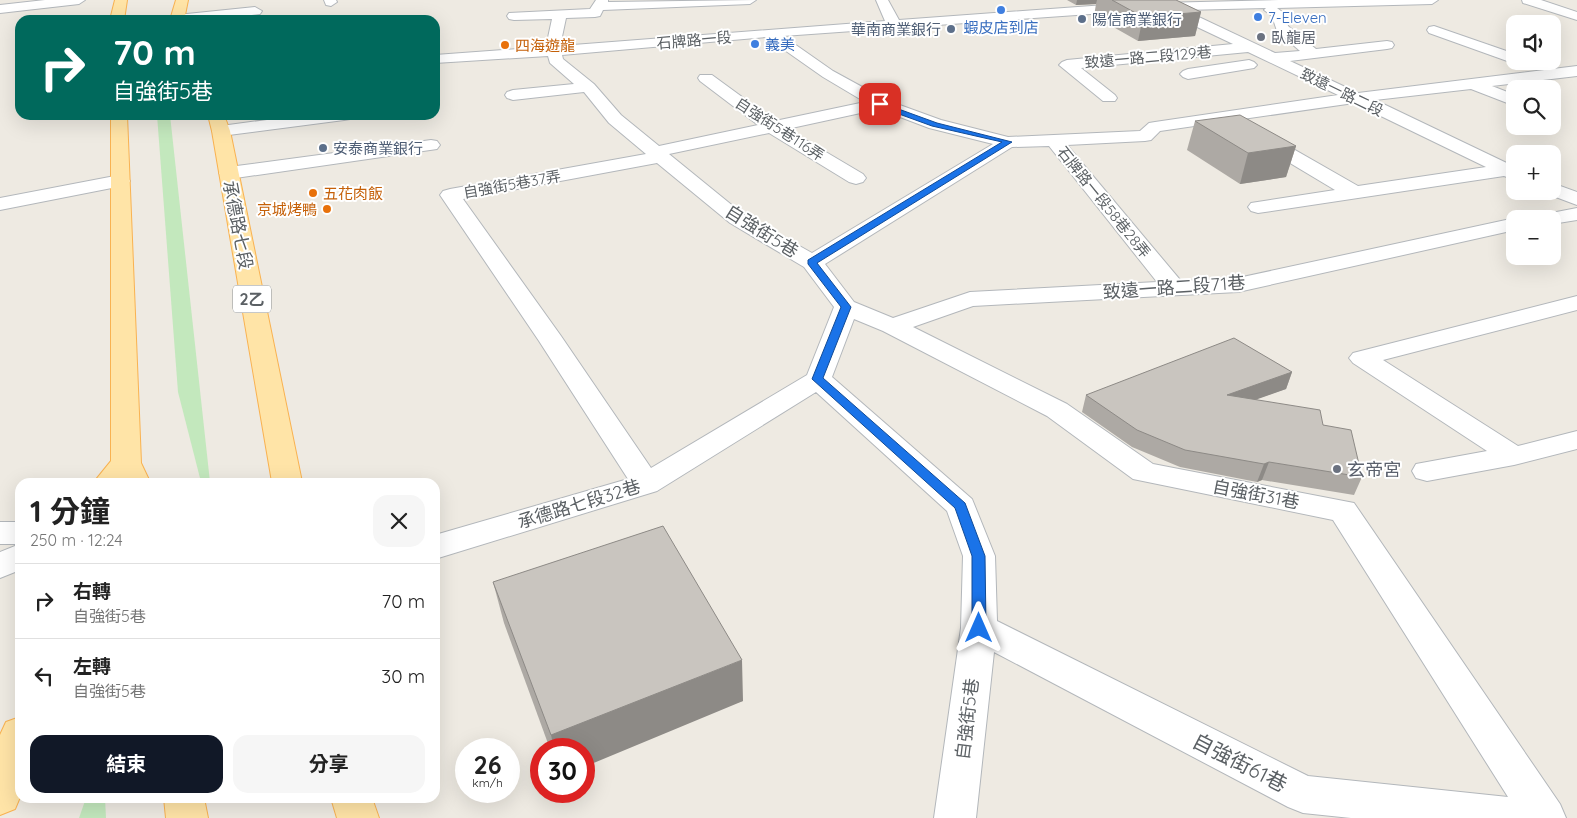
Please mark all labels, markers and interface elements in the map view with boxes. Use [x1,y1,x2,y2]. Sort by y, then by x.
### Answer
marker: 蝦皮店到店 [995,4,1007,16]
place label: 7-Eleven [1268,8,1327,27]
place label: 陽信商業銀行 [1092,10,1182,29]
marker: 7-Eleven [1252,11,1264,23]
marker: 陽信商業銀行 [1076,13,1088,25]
map controls [1506,15,1561,265]
button: sound [1506,15,1561,70]
place label: 蝦皮店到店 [963,18,1039,37]
place label: 華南商業銀行 [851,20,941,39]
marker: 華南商業銀行 [945,23,957,35]
street label: 石牌路一段 [656,27,732,53]
place label: 臥龍居 [1271,28,1316,47]
text: 70 m [113,30,196,74]
marker: 臥龍居 [1255,31,1267,43]
icon: right [30,35,95,100]
place label: 義美 [765,35,795,54]
place label: 四海遊龍 [515,36,575,55]
marker: 義美 [749,38,761,50]
marker: 四海遊龍 [499,39,511,51]
street label: 致遠一路二段129巷 [1084,42,1212,72]
street label: 致遠一路二段 [1297,64,1387,120]
text: 自強街5巷 [113,77,213,105]
button: search [1506,80,1561,135]
pin [859,83,901,125]
icon: arrive [866,90,894,118]
street label: 自強街5巷116弄 [732,93,828,165]
place label: 安泰商業銀行 [333,139,423,158]
marker: 安泰商業銀行 [317,142,329,154]
street label: 石牌路一段58巷28弄 [1053,143,1155,261]
button: + [1506,145,1561,200]
street label: 自強街5巷37弄 [462,166,562,202]
street label: 承德路七段 [218,179,258,271]
place label: 五花肉飯 [323,184,383,203]
marker: 五花肉飯 [307,187,319,199]
place label: 京城烤鴨 [257,200,317,219]
street label: 自強街5巷 [721,200,803,262]
marker: 京城烤鴨 [321,203,333,215]
button: − [1506,210,1561,265]
street label: 致遠一路二段71巷 [1102,271,1246,303]
road number: 2乙 [233,286,271,312]
place label: 玄帝宮 [1347,458,1401,481]
marker: 玄帝宮 [1331,463,1343,475]
street label: 承德路七段32巷 [515,474,643,534]
street label: 自強街31巷 [1211,474,1301,514]
text: 1 分鐘 [30,492,110,530]
button: close [373,495,425,547]
text: 250 m · 12:24 [30,530,123,550]
text: 右轉 [73,579,111,603]
icon: right [30,587,58,615]
text: 70 m [381,589,425,613]
position arrow [952,601,1004,653]
text: 自強街5巷 [73,606,146,626]
text: 左轉 [73,654,111,678]
icon: left [30,662,58,690]
text: 30 m [381,664,425,688]
street label: 自強街5巷 [951,677,983,761]
text: 自強街5巷 [73,681,146,701]
street label: 自強街61巷 [1188,727,1292,797]
button: 結束 [30,735,223,793]
button: 分享 [233,735,425,793]
speed limit sign: 30 [530,738,595,803]
text: 26 [473,749,502,780]
text: km/h [472,775,503,790]

